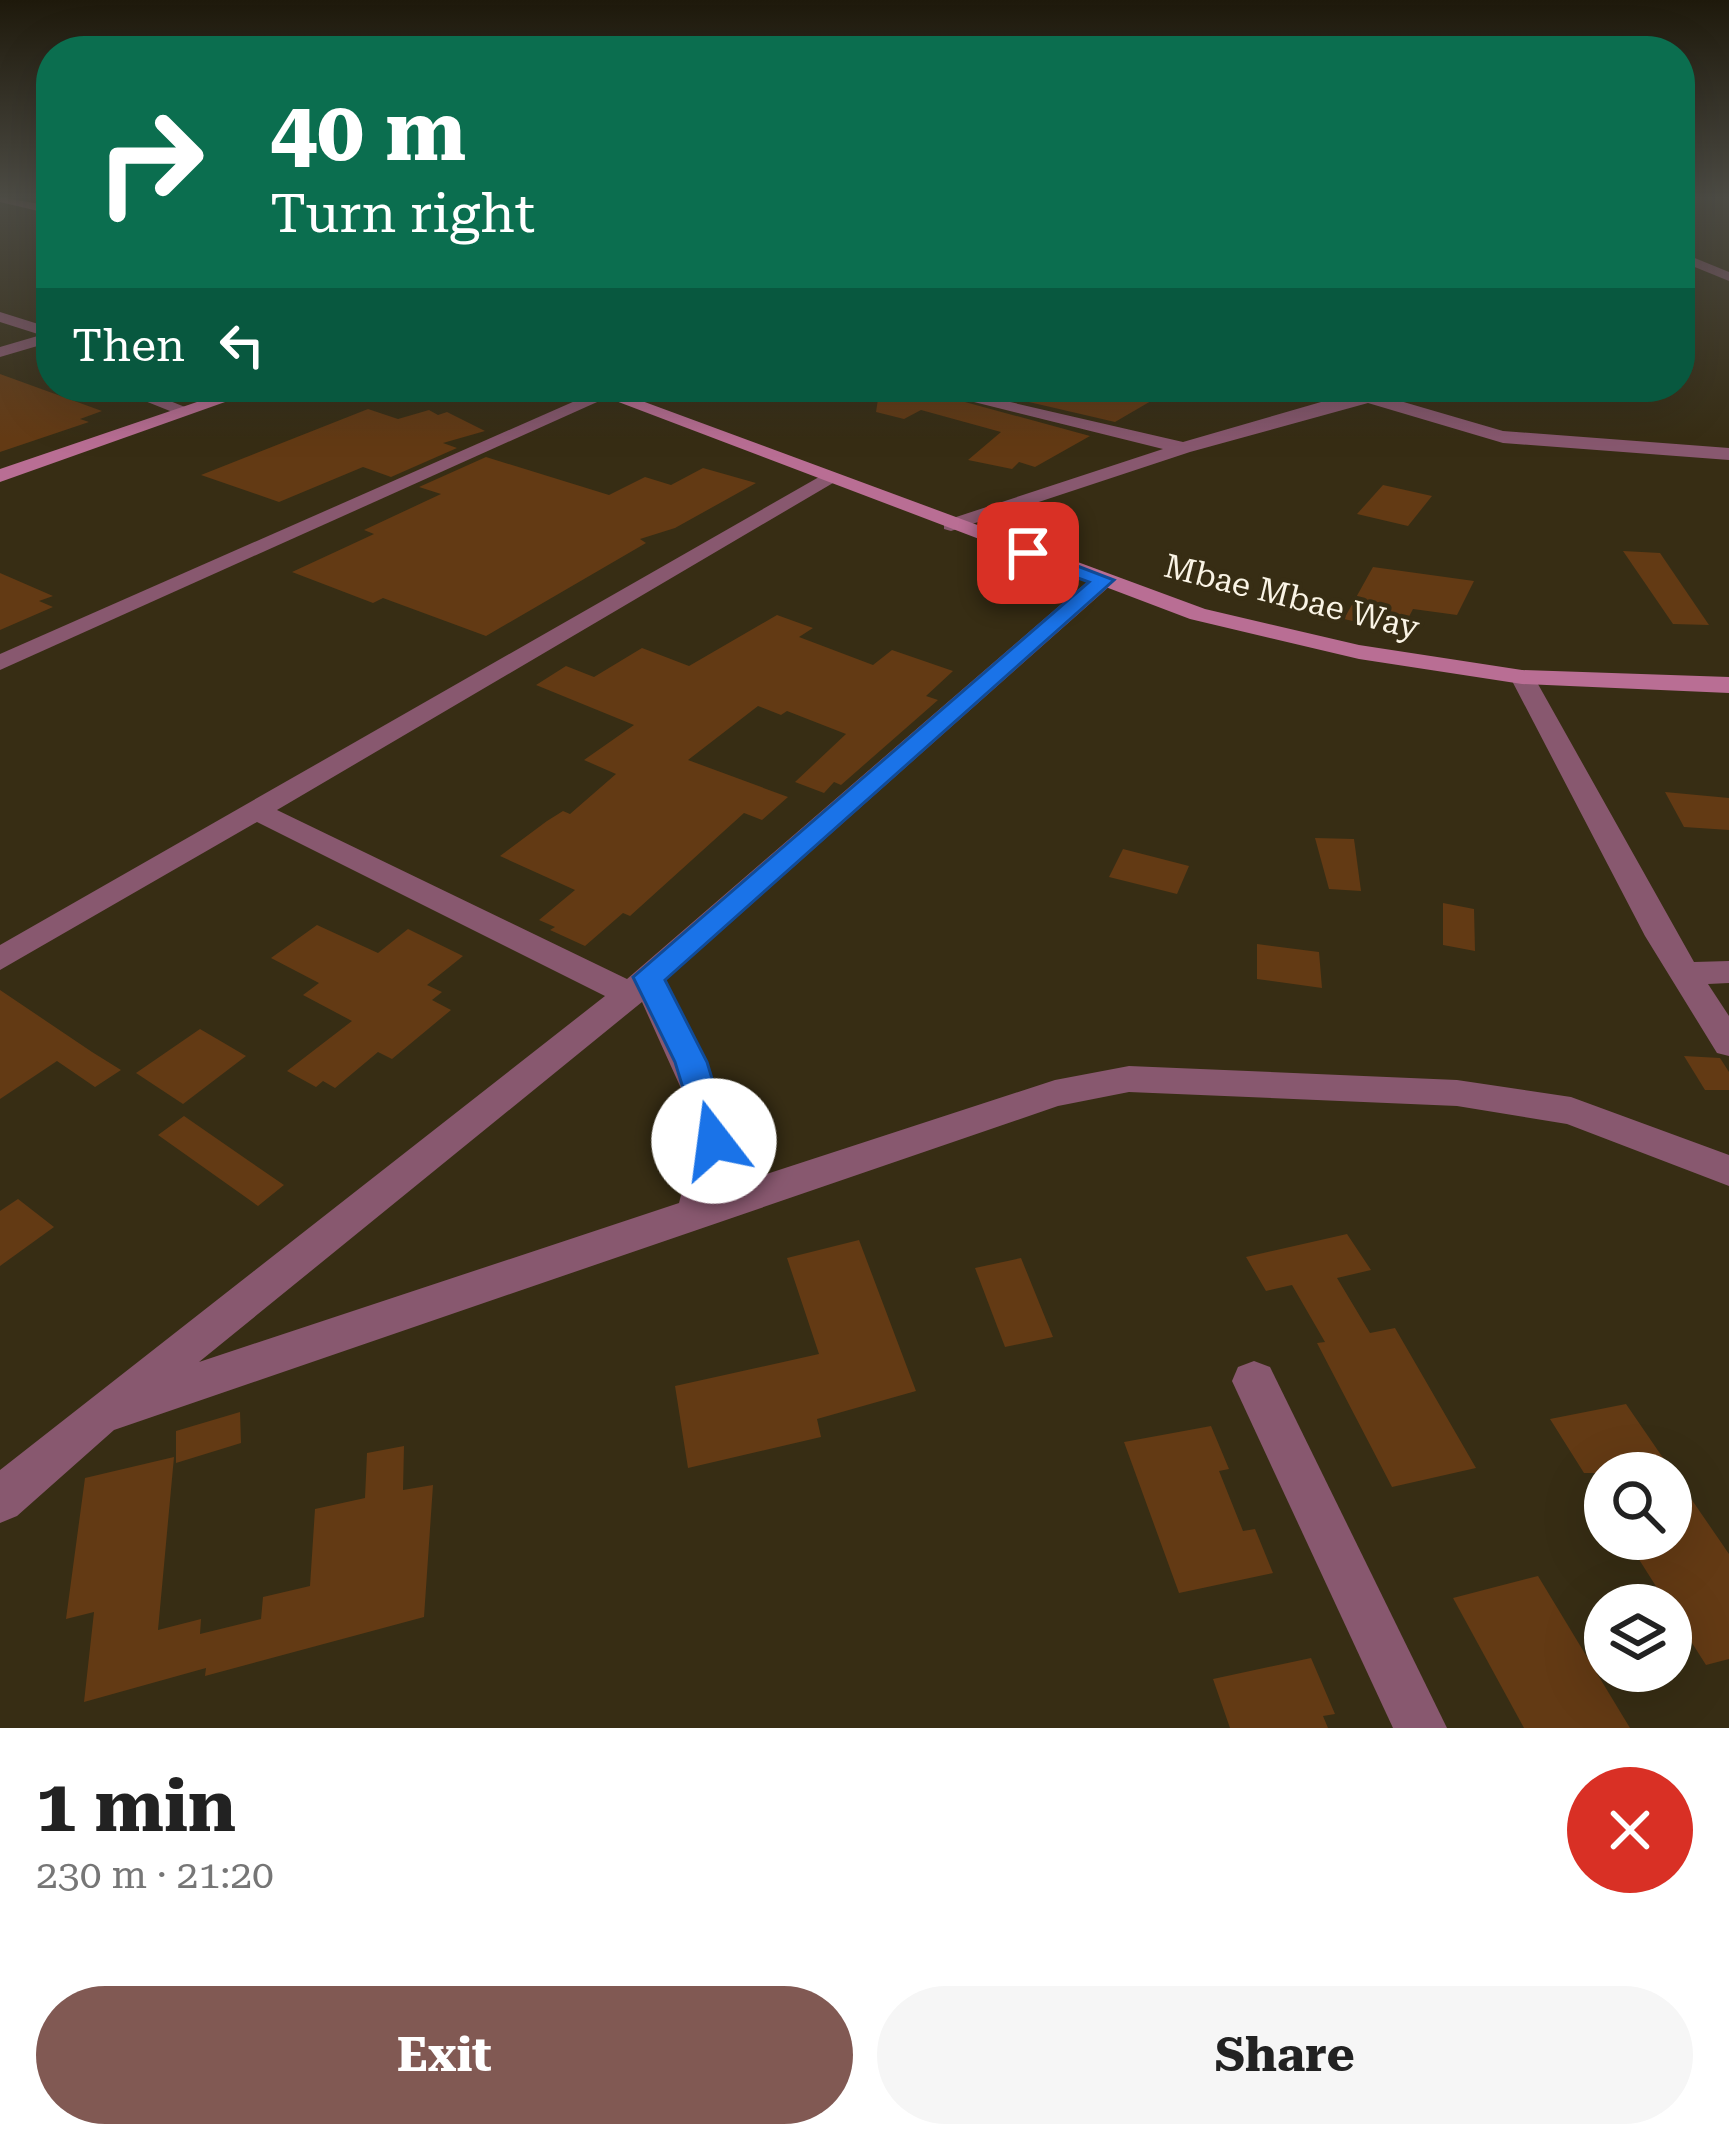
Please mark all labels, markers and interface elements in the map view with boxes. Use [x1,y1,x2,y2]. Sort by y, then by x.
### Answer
text: 40 m [270,82,466,180]
icon: right [72,84,228,240]
text: Turn right [270,182,535,245]
icon: left [209,312,275,378]
text: Then [72,319,185,372]
pin [977,502,1079,604]
icon: arrive [995,520,1061,586]
street label: Mbae Mbae Way [1160,546,1424,647]
position arrow [651,1078,777,1204]
map controls [1584,1452,1692,1692]
button: search [1584,1452,1692,1560]
button: layers [1584,1584,1692,1692]
text: 1 min [36,1764,236,1849]
button: close [1567,1767,1693,1893]
text: 230 m · 21:20 [36,1852,274,1898]
button: Exit [36,1986,853,2124]
button: Share [877,1986,1693,2124]

